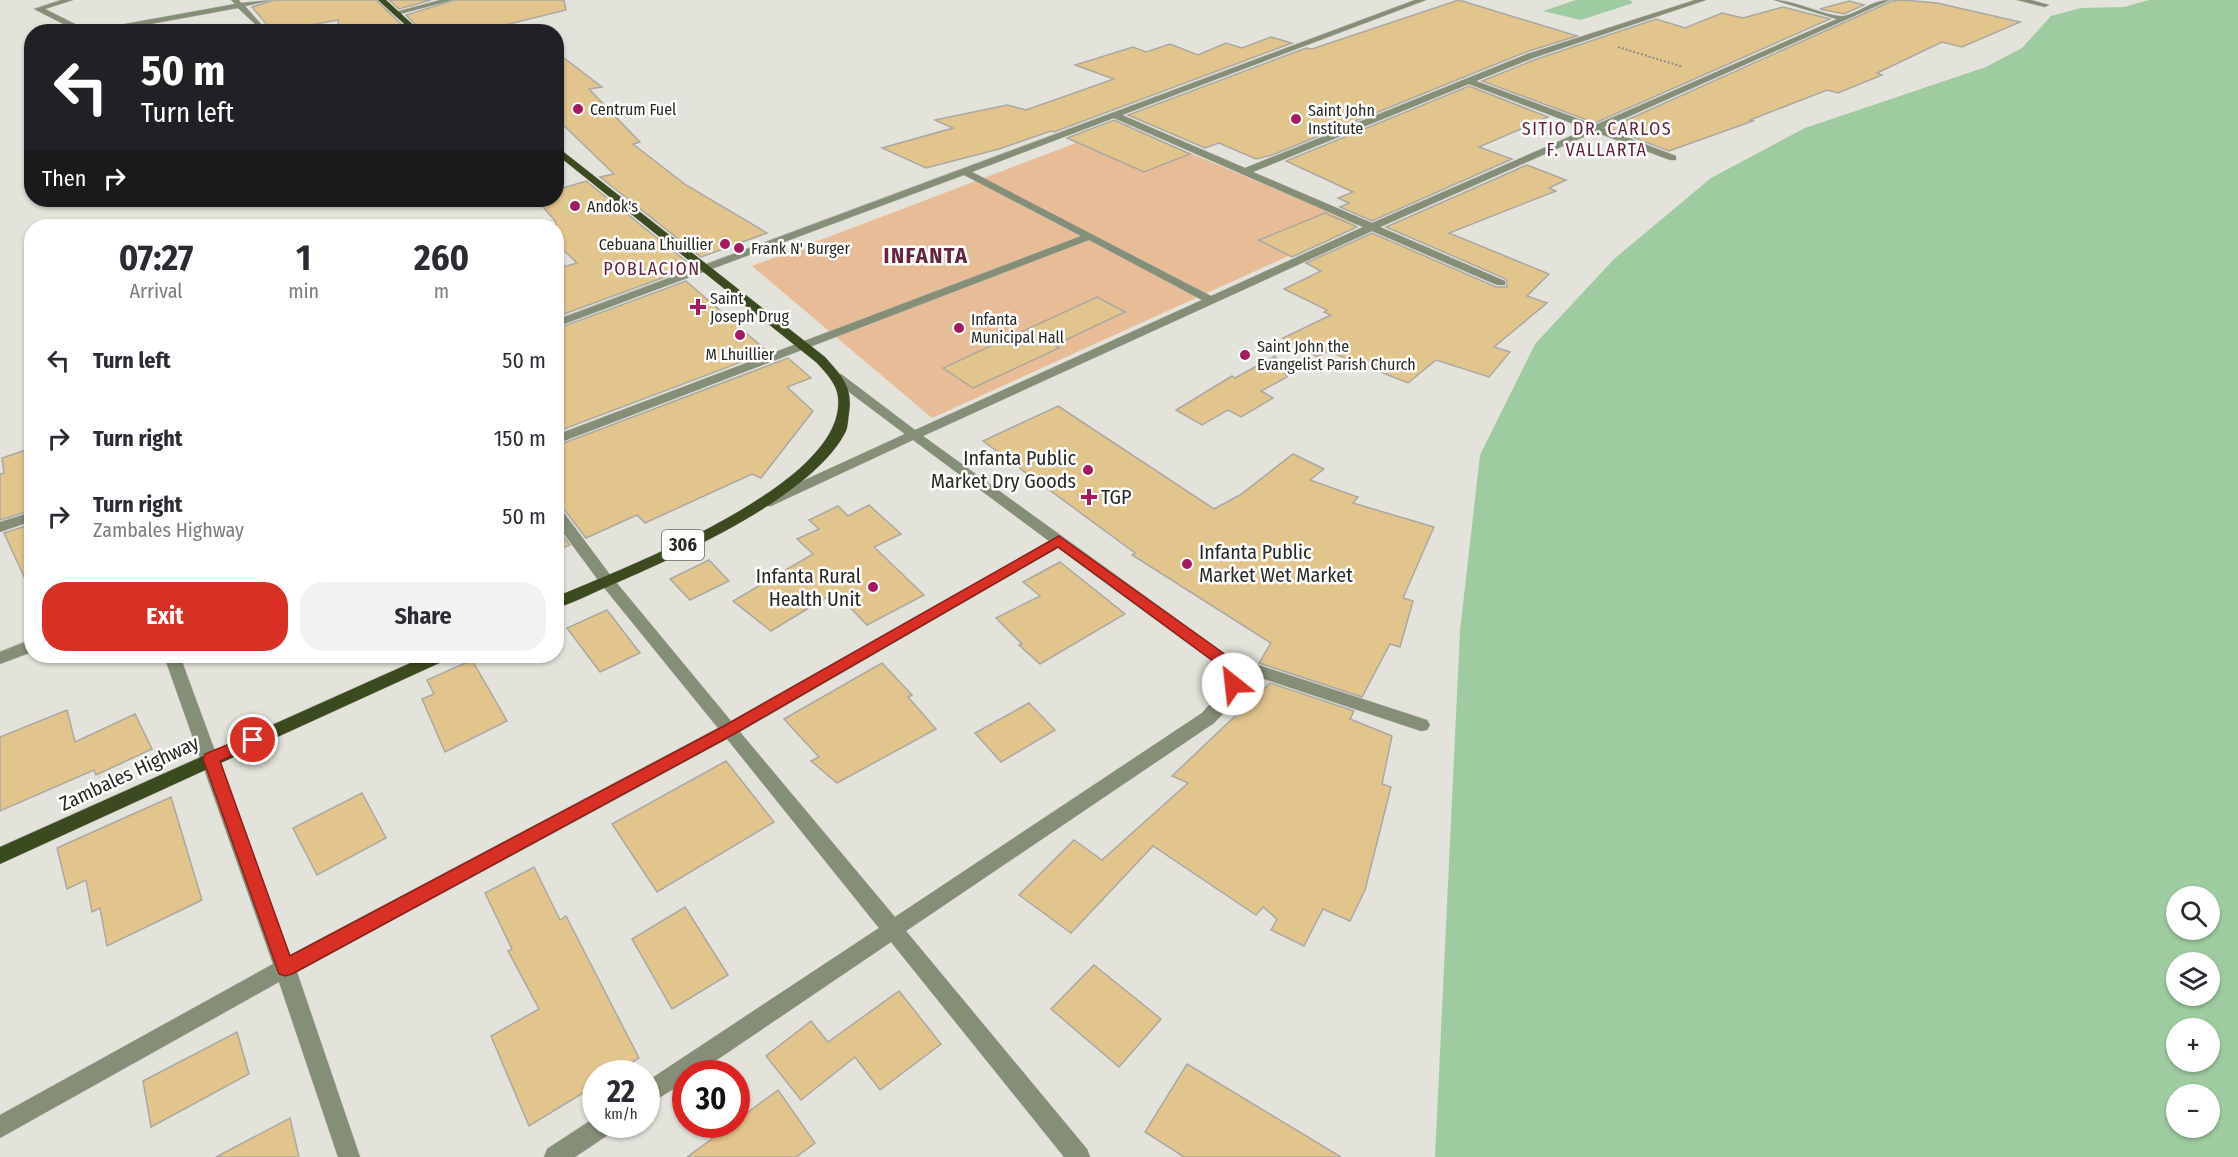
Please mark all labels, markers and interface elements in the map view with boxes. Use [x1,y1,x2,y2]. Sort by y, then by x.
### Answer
text: 50 m [141,46,225,96]
icon: left [42,48,120,126]
text: Turn left [141,97,234,129]
place label: Centrum Fuel [590,100,676,119]
place label: Saint John Institute [1308,101,1375,138]
marker: Centrum Fuel [571,102,585,116]
marker: Saint John Institute [1289,112,1303,126]
district label: SITIO DR. CARLOS F. VALLARTA [1522,118,1672,161]
icon: right [98,162,131,195]
text: Then [42,165,86,192]
place label: Andok's [587,197,638,216]
marker: Andok's [568,199,582,213]
place label: Cebuana Lhuillier [599,235,713,254]
text: 07:27 [119,236,193,280]
text: 1 [296,236,311,280]
text: 260 [414,236,469,280]
marker: Cebuana Lhuillier [718,237,732,251]
place label: Frank N' Burger [751,239,850,258]
marker: Frank N' Burger [732,241,746,255]
district label: INFANTA [884,242,968,269]
district label: POBLACION [603,258,701,280]
text: Arrival [130,279,183,303]
text: min [288,279,319,303]
text: m [434,279,449,303]
place label: Saint Joseph Drug [710,289,789,326]
marker: Saint Joseph Drug [691,300,705,314]
place label: Infanta Municipal Hall [971,310,1064,347]
marker: Infanta Municipal Hall [952,321,966,335]
marker: M Lhuillier [733,328,747,342]
place label: Saint John the Evangelist Parish Church [1257,337,1416,374]
icon: left [42,344,75,377]
place label: M Lhuillier [706,345,775,364]
text: Turn left [93,347,171,374]
text: 50 m [502,347,546,374]
marker: Saint John the Evangelist Parish Church [1238,348,1252,362]
icon: right [42,422,75,455]
text: Turn right [93,425,182,452]
text: 150 m [494,425,546,452]
place label: Infanta Public Market Dry Goods [931,446,1076,493]
marker: Infanta Public Market Dry Goods [1081,463,1095,477]
place label: TGP [1101,485,1131,509]
marker: TGP [1082,490,1096,504]
text: Turn right [93,491,182,518]
icon: right [42,500,75,533]
text: 50 m [502,503,546,530]
text: Zambales Highway [93,518,244,542]
road number: 306 [662,530,704,560]
place label: Infanta Public Market Wet Market [1199,540,1353,587]
marker: Infanta Public Market Wet Market [1180,557,1194,571]
place label: Infanta Rural Health Unit [756,564,861,611]
marker: Infanta Rural Health Unit [866,580,880,594]
button: Exit [42,582,288,651]
button: Share [300,582,546,651]
position arrow [1201,652,1265,716]
pin [227,714,278,765]
icon: arrive [236,723,269,756]
street label: Zambales Highway [55,730,203,816]
map controls [2166,886,2220,1138]
button: search [2166,886,2220,940]
button: layers [2166,952,2220,1006]
button: + [2166,1018,2220,1072]
speed limit sign: 30 [672,1060,750,1138]
text: 22 [607,1074,635,1110]
button: − [2166,1084,2220,1138]
text: km/h [604,1105,638,1123]

